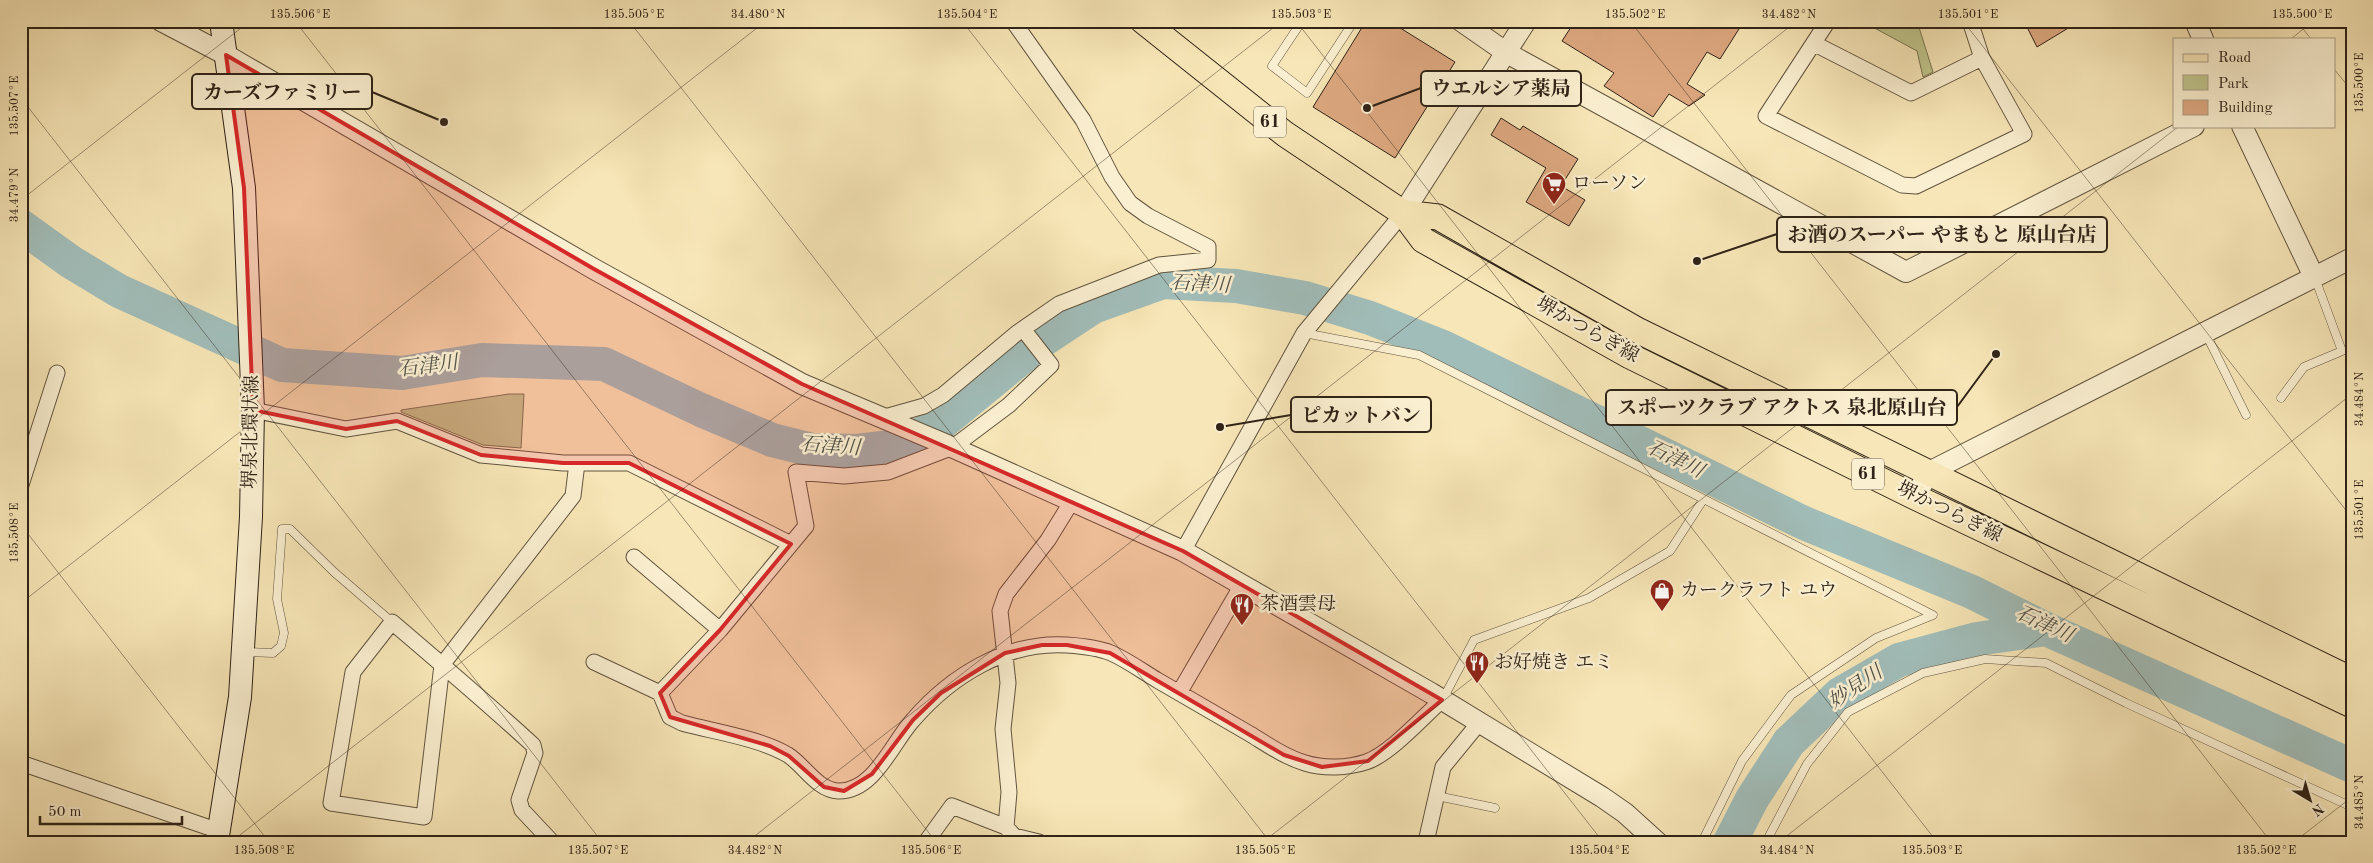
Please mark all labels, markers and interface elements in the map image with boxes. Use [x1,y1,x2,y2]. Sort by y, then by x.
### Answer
text: 135.506°E [270,8,330,21]
text: 135.505°E [604,8,664,21]
text: 135.504°E [937,8,997,21]
text: 135.503°E [1271,8,1331,21]
text: 135.502°E [1605,8,1665,21]
text: 135.501°E [1938,8,1998,21]
text: 135.500°E [2272,8,2332,21]
text: 34.480°N [731,9,785,21]
text: 34.482°N [1762,9,1816,21]
legend [2173,38,2336,128]
text: Road [2218,51,2252,66]
text: 135.500°E [2353,53,2366,113]
callout: ウエルシア薬局 [1421,71,1581,106]
callout: カーズファミリー [192,74,372,109]
text: 135.507°E [8,76,21,136]
text: Park [2218,77,2249,92]
text: ウエルシア薬局 [1431,78,1571,100]
text: カーズファミリー [203,82,361,104]
text: Building [2218,101,2273,116]
road number: 61 [1254,106,1286,138]
text: 34.479°N [9,168,21,222]
supermarket icon: ローソン [1541,171,1567,205]
place label: ローソン [1572,175,1647,194]
callout: お酒のスーパー やまもと 原山台店 [1777,217,2107,252]
text: お酒のスーパー やまもと 原山台店 [1787,223,2097,246]
water label: 石津川 [1170,271,1233,297]
street label: 堺かつらぎ線 [1533,293,1642,367]
water label: 石津川 [397,351,461,381]
text: 34.484°N [2354,372,2366,426]
street label: 堺泉北環状線 [240,375,262,489]
callout: スポーツクラブ アクトス 泉北原山台 [1606,390,1957,425]
text: スポーツクラブ アクトス 泉北原山台 [1617,396,1947,419]
callout: ピカットバン [1291,397,1431,432]
text: ピカットバン [1301,406,1421,427]
water label: 石津川 [799,433,863,459]
water label: 石津川 [1644,436,1709,483]
road number: 61 [1852,458,1884,489]
street label: 堺かつらぎ線 [1894,478,2005,547]
text: 135.501°E [2353,480,2366,540]
text: 135.508°E [8,503,21,563]
shop icon: カークラフト ユウ [1649,578,1675,612]
place label: カークラフト ユウ [1680,581,1837,601]
restaurant icon: 茶酒雲母 [1229,592,1255,626]
place label: 茶酒雲母 [1260,594,1336,615]
water label: 石津川 [2013,601,2078,648]
restaurant icon: お好焼き エミ [1464,650,1490,684]
place label: お好焼き エミ [1494,652,1613,673]
water label: 妙見川 [1824,660,1888,713]
text: 34.485°N [2353,775,2366,829]
north arrow [2286,776,2336,826]
scale bar [40,793,182,825]
text: N [2309,801,2326,818]
text: 50 m [48,805,82,820]
text: 135.508°E [234,844,294,857]
text: 135.507°E [568,844,628,857]
text: 135.506°E [901,844,961,857]
text: 135.505°E [1235,844,1295,857]
text: 135.504°E [1569,844,1629,857]
text: 135.503°E [1902,844,1962,857]
text: 135.502°E [2236,844,2296,857]
text: 34.482°N [728,845,782,857]
text: 34.484°N [1760,845,1814,857]

